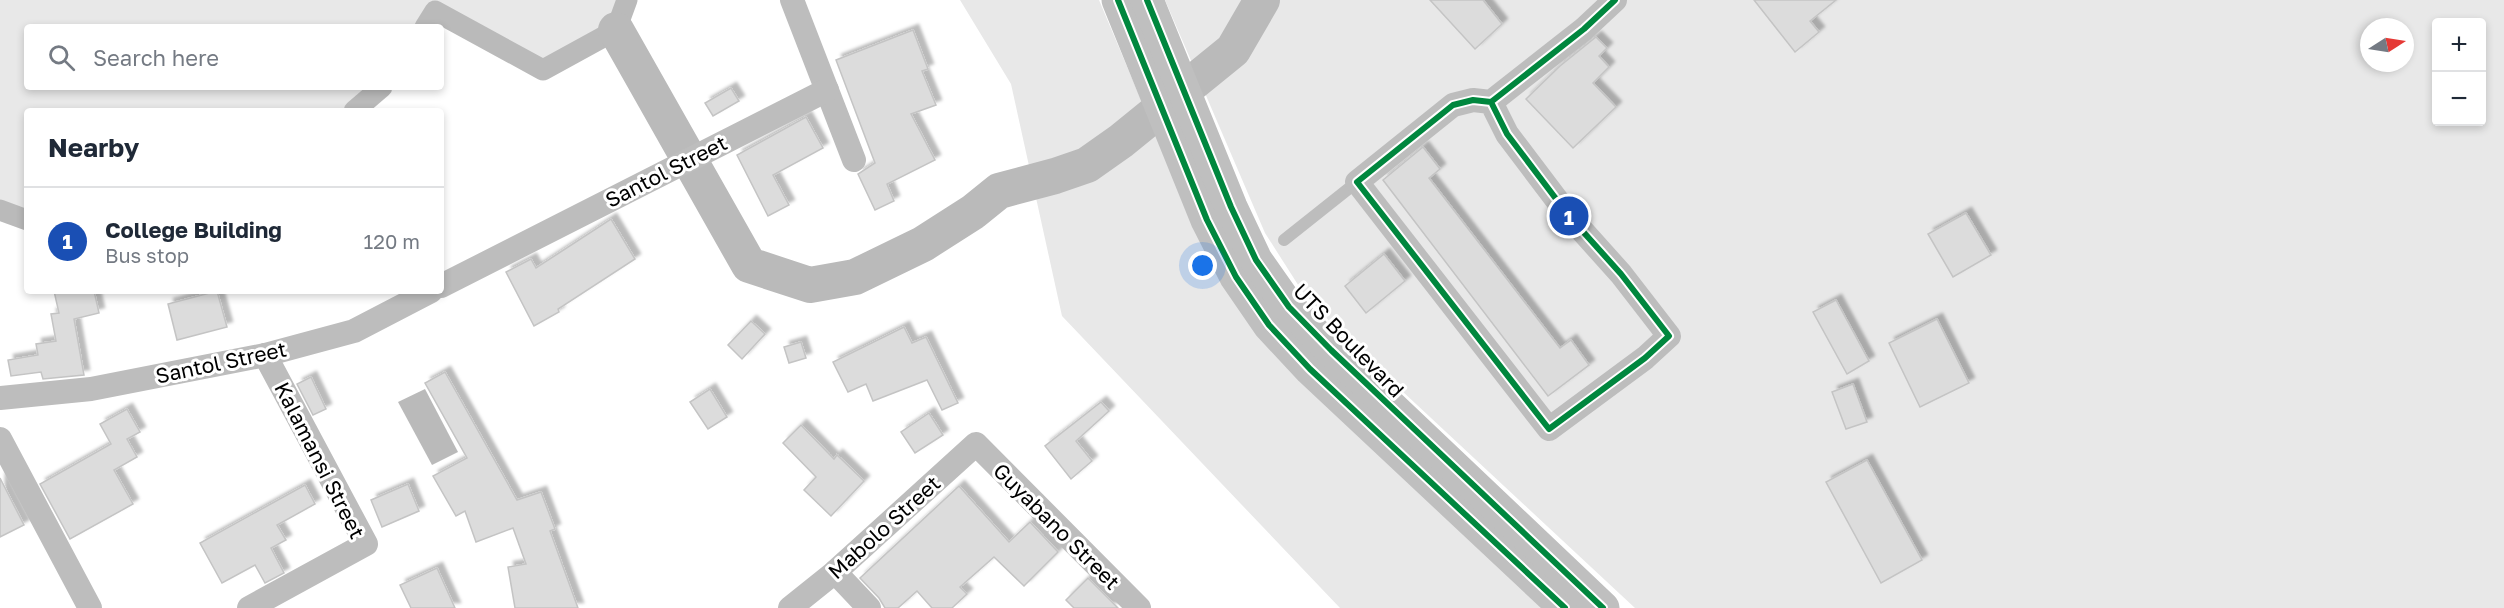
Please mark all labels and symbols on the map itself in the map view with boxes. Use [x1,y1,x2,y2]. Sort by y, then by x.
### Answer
north arrow [2360,18,2414,72]
street label: Santol Street [601,129,731,213]
pin: 1 [1550,194,1588,238]
your location [1188,251,1217,280]
street label: UTS Boulevard [1288,278,1410,402]
street label: Santol Street [153,335,289,389]
street label: Kalamansi Street [269,377,371,543]
street label: Guyabano Street [988,457,1126,595]
street label: Mabolo Street [823,470,945,584]

